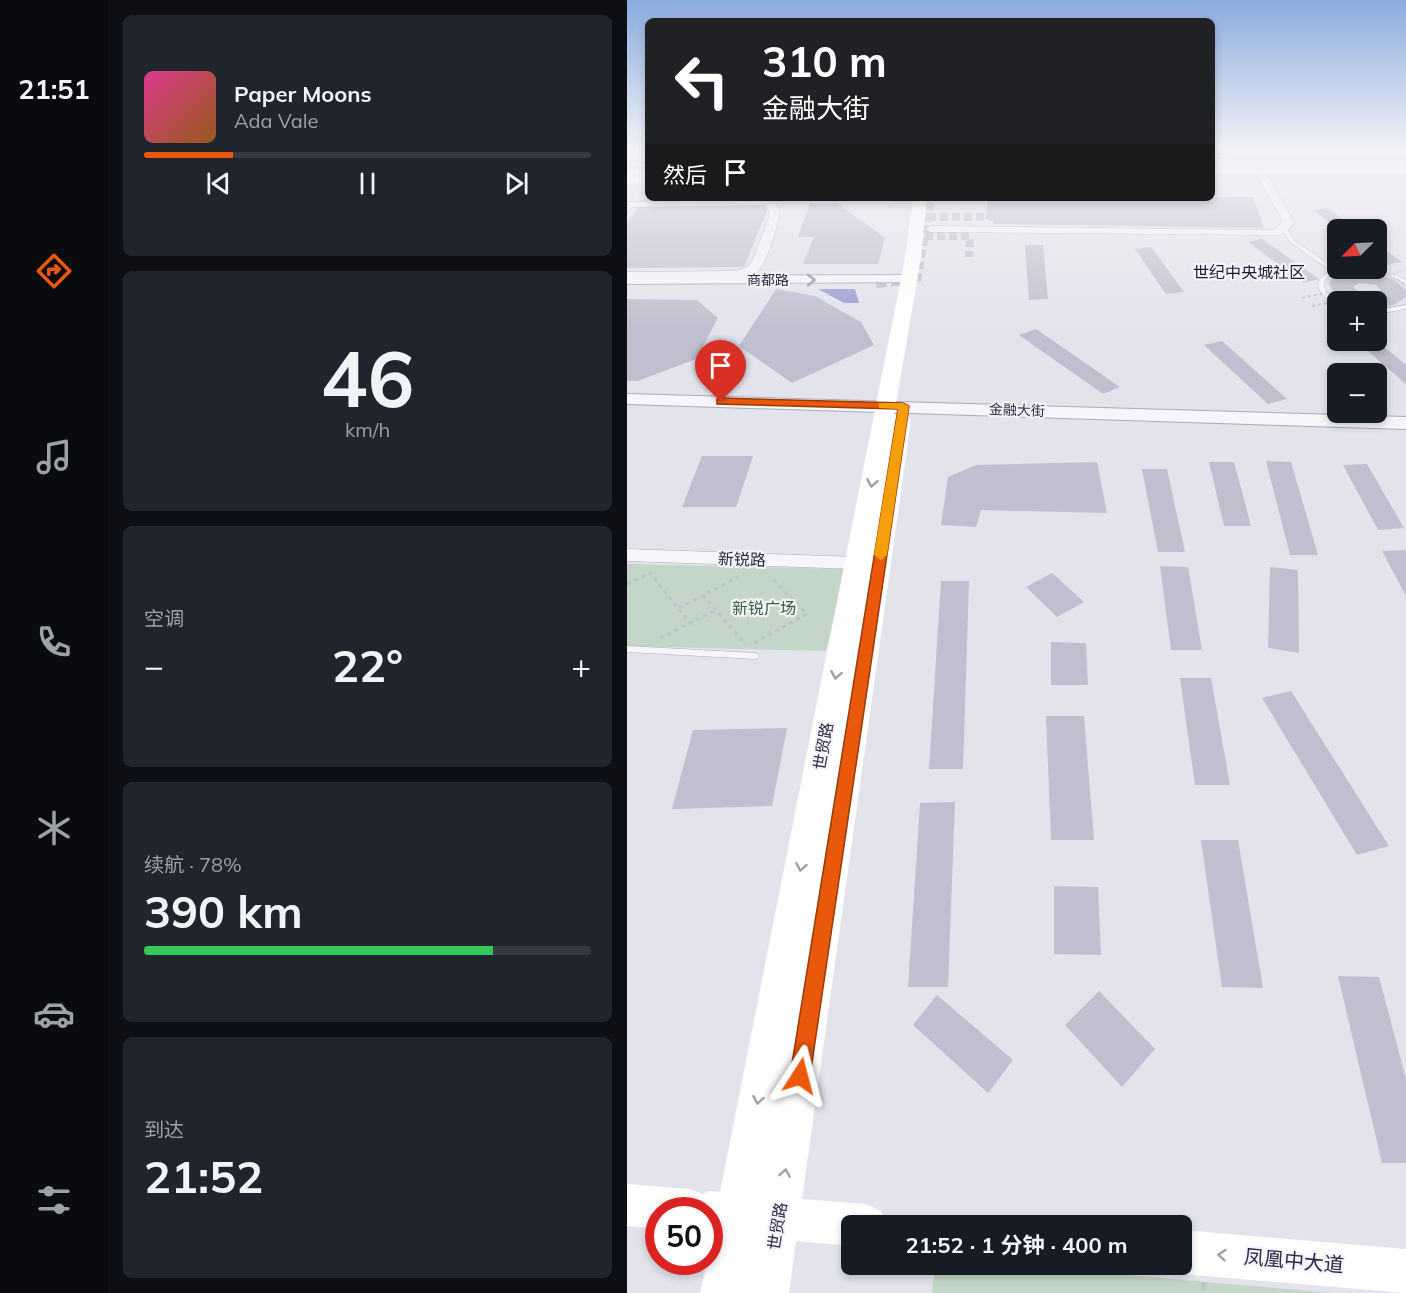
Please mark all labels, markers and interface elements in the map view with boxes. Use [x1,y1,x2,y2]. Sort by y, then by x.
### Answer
text: 310 m [762,35,887,88]
icon: left [663,42,741,120]
text: 21:51 [18,72,90,106]
text: Paper Moons [234,80,372,108]
text: 金融大街 [762,91,870,125]
text: Ada Vale [234,108,318,133]
icon: arrive [719,156,752,189]
text: 然后 [663,161,707,189]
icon: previous [202,167,235,200]
icon: pause [351,167,384,200]
icon: next [500,167,533,200]
north arrow [1327,219,1387,279]
map controls [1327,219,1387,423]
icon: directions [33,250,75,292]
district label: 世纪中央城社区 [1193,262,1305,282]
street label: 商都路 [747,271,789,289]
one-way arrow [807,274,816,286]
button: + [1327,291,1387,351]
text: 46 [321,329,414,427]
pin [695,340,746,402]
icon: arrive [704,349,737,382]
button: − [1327,363,1387,423]
street label: 金融大街 [989,400,1045,420]
text: km/h [345,417,390,442]
icon: music [33,436,75,478]
one-way arrow [866,479,878,488]
street label: 新锐路 [718,548,766,570]
park label: 新锐广场 [732,598,796,618]
text: 空调 [144,606,184,631]
icon: phone [33,621,75,663]
text: 22° [332,637,403,693]
text: − [144,645,164,686]
text: + [571,645,591,686]
one-way arrow [831,670,843,680]
street label: 世贸路 [809,721,837,771]
icon: climate [33,807,75,849]
text: 续航 · 78% [144,852,242,877]
one-way arrow [795,862,808,872]
text: 390 km [144,883,303,939]
icon: car [33,993,75,1035]
position arrow [768,1044,832,1108]
one-way arrow [752,1095,765,1105]
text: 到达 [144,1117,184,1142]
text: 21:52 [144,1148,263,1204]
one-way arrow [779,1168,791,1178]
icon: filters [33,1179,75,1221]
speed limit sign: 50 [645,1197,723,1275]
street label: 世贸路 [763,1201,791,1251]
text: 21:52 · 1 分钟 · 400 m [905,1231,1128,1259]
street label: 凤凰中大道 [1243,1244,1345,1277]
one-way arrow [1218,1249,1227,1262]

